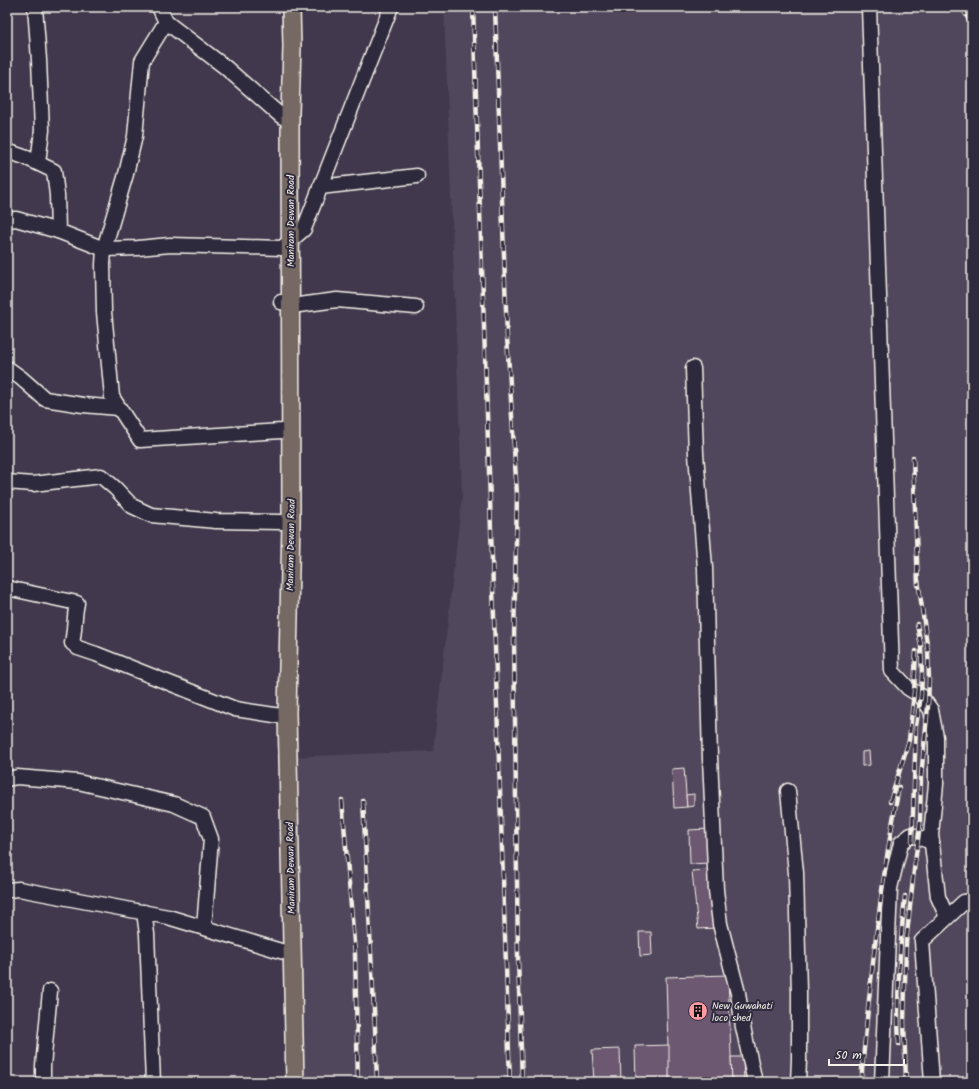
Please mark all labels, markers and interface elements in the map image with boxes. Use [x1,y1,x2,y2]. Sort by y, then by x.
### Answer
street label: Maniram Dewan Road [283,174,299,267]
street label: Maniram Dewan Road [282,498,300,591]
street label: Maniram Dewan Road [282,821,300,914]
place label: New Guwahati loco shed [712,998,773,1026]
building icon: New Guwahati loco shed [687,1000,709,1022]
scale bar [829,1041,904,1067]
text: 50 m [835,1046,862,1065]

